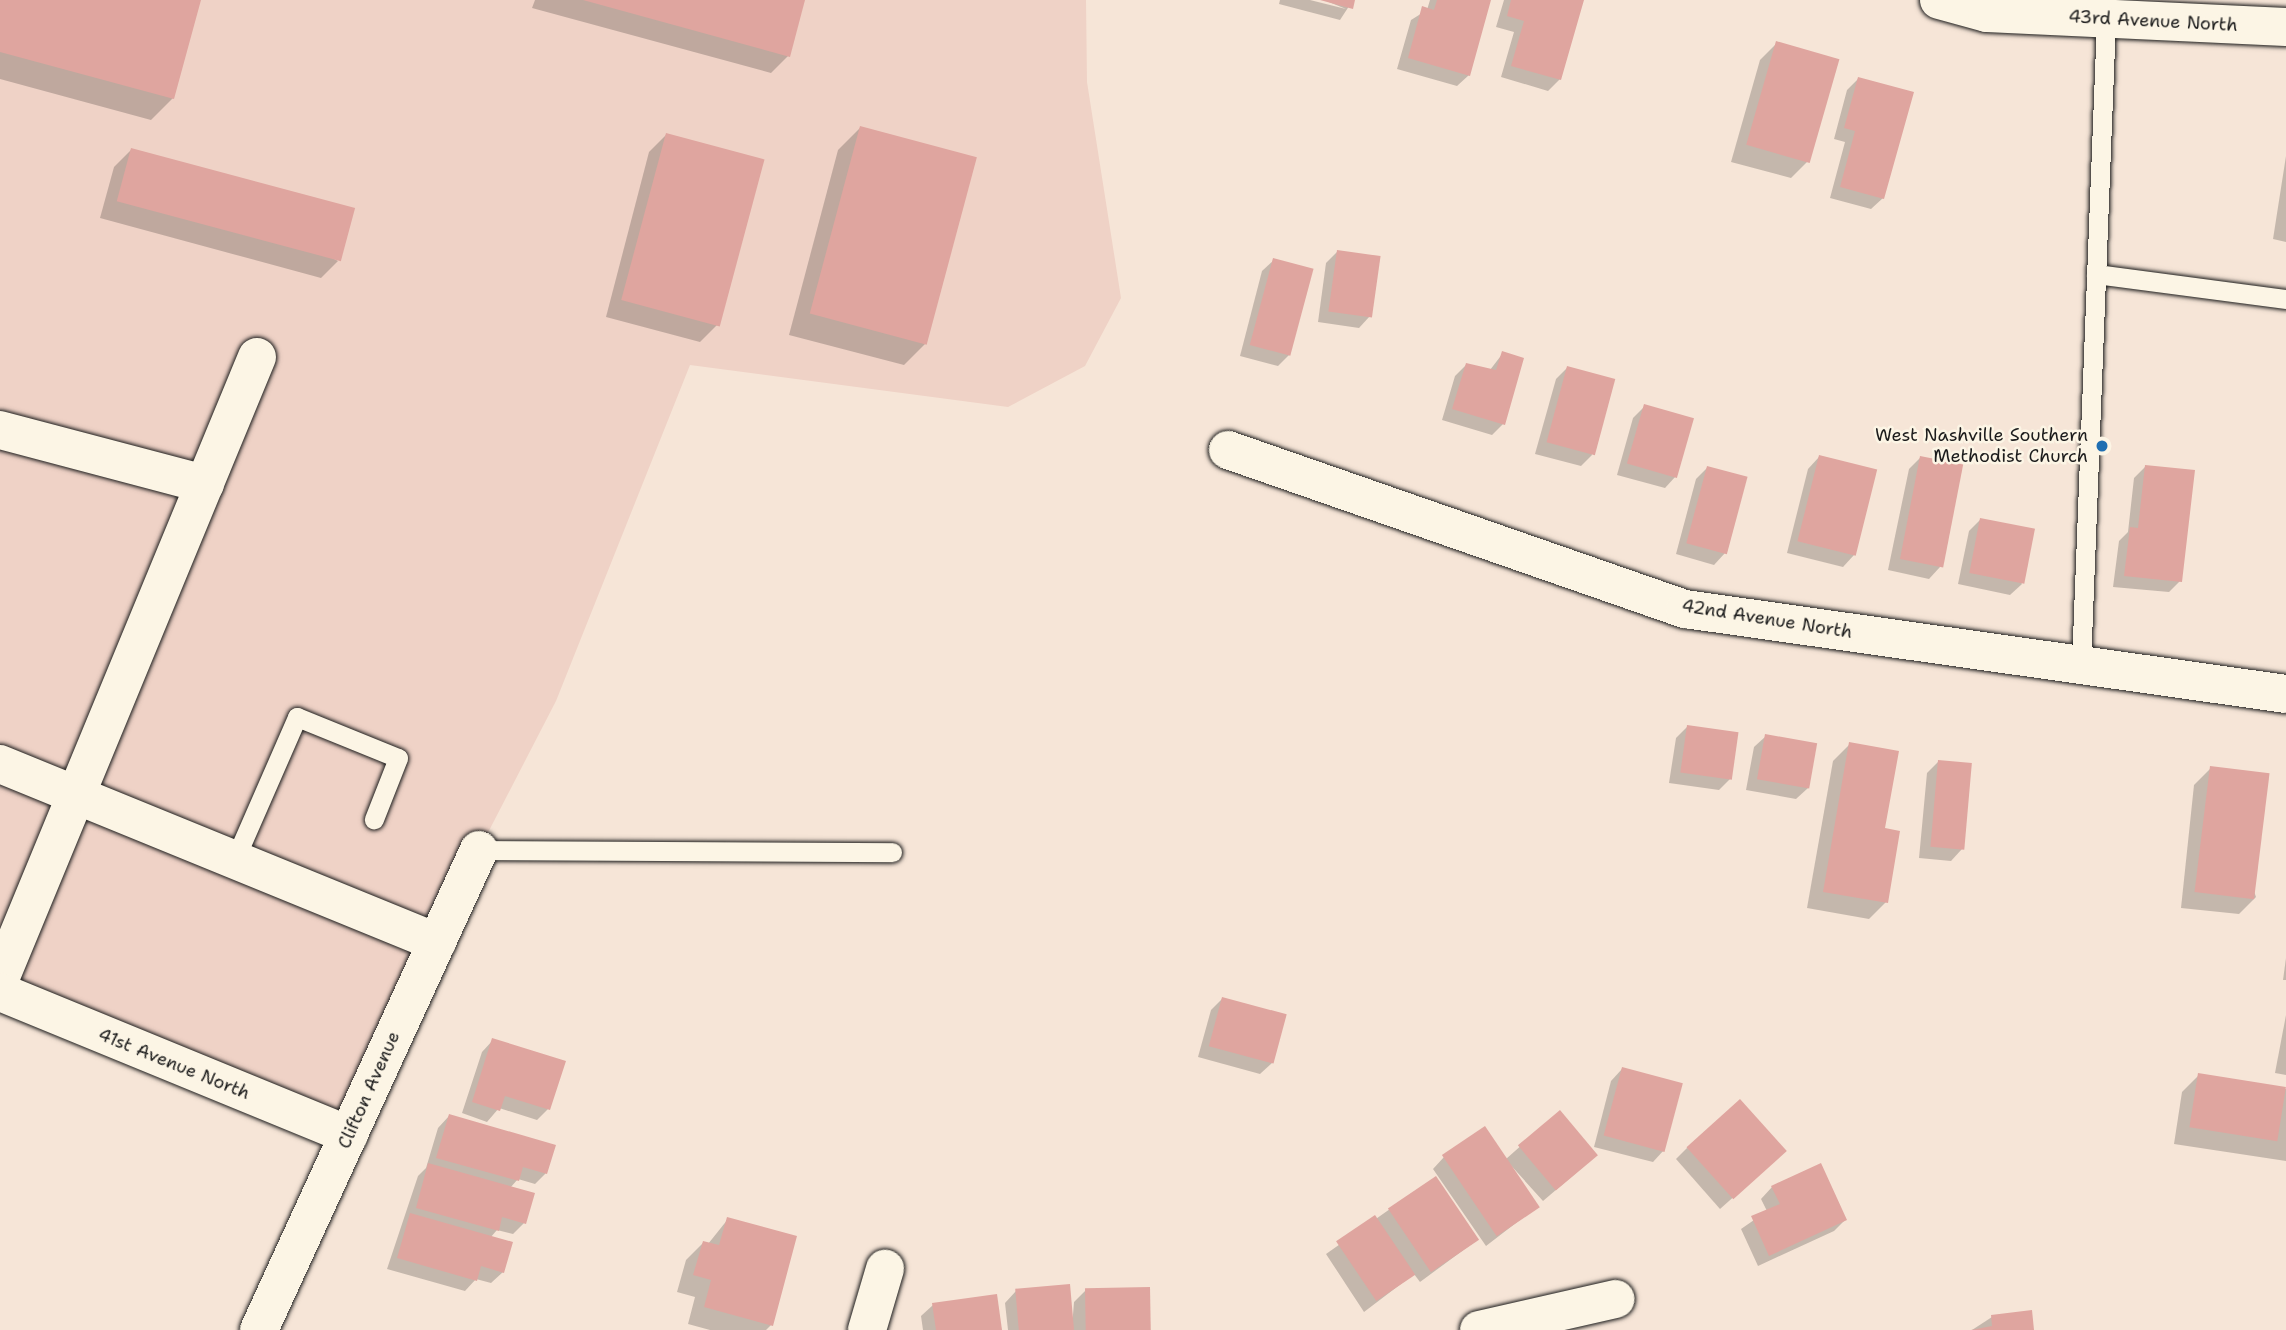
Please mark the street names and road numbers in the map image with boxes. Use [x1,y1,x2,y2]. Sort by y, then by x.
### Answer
street label: 43rd Avenue North [2068,6,2238,36]
street label: 42nd Avenue North [1680,595,1854,643]
street label: 41st Avenue North [95,1024,253,1104]
street label: Clifton Avenue [333,1028,405,1152]

